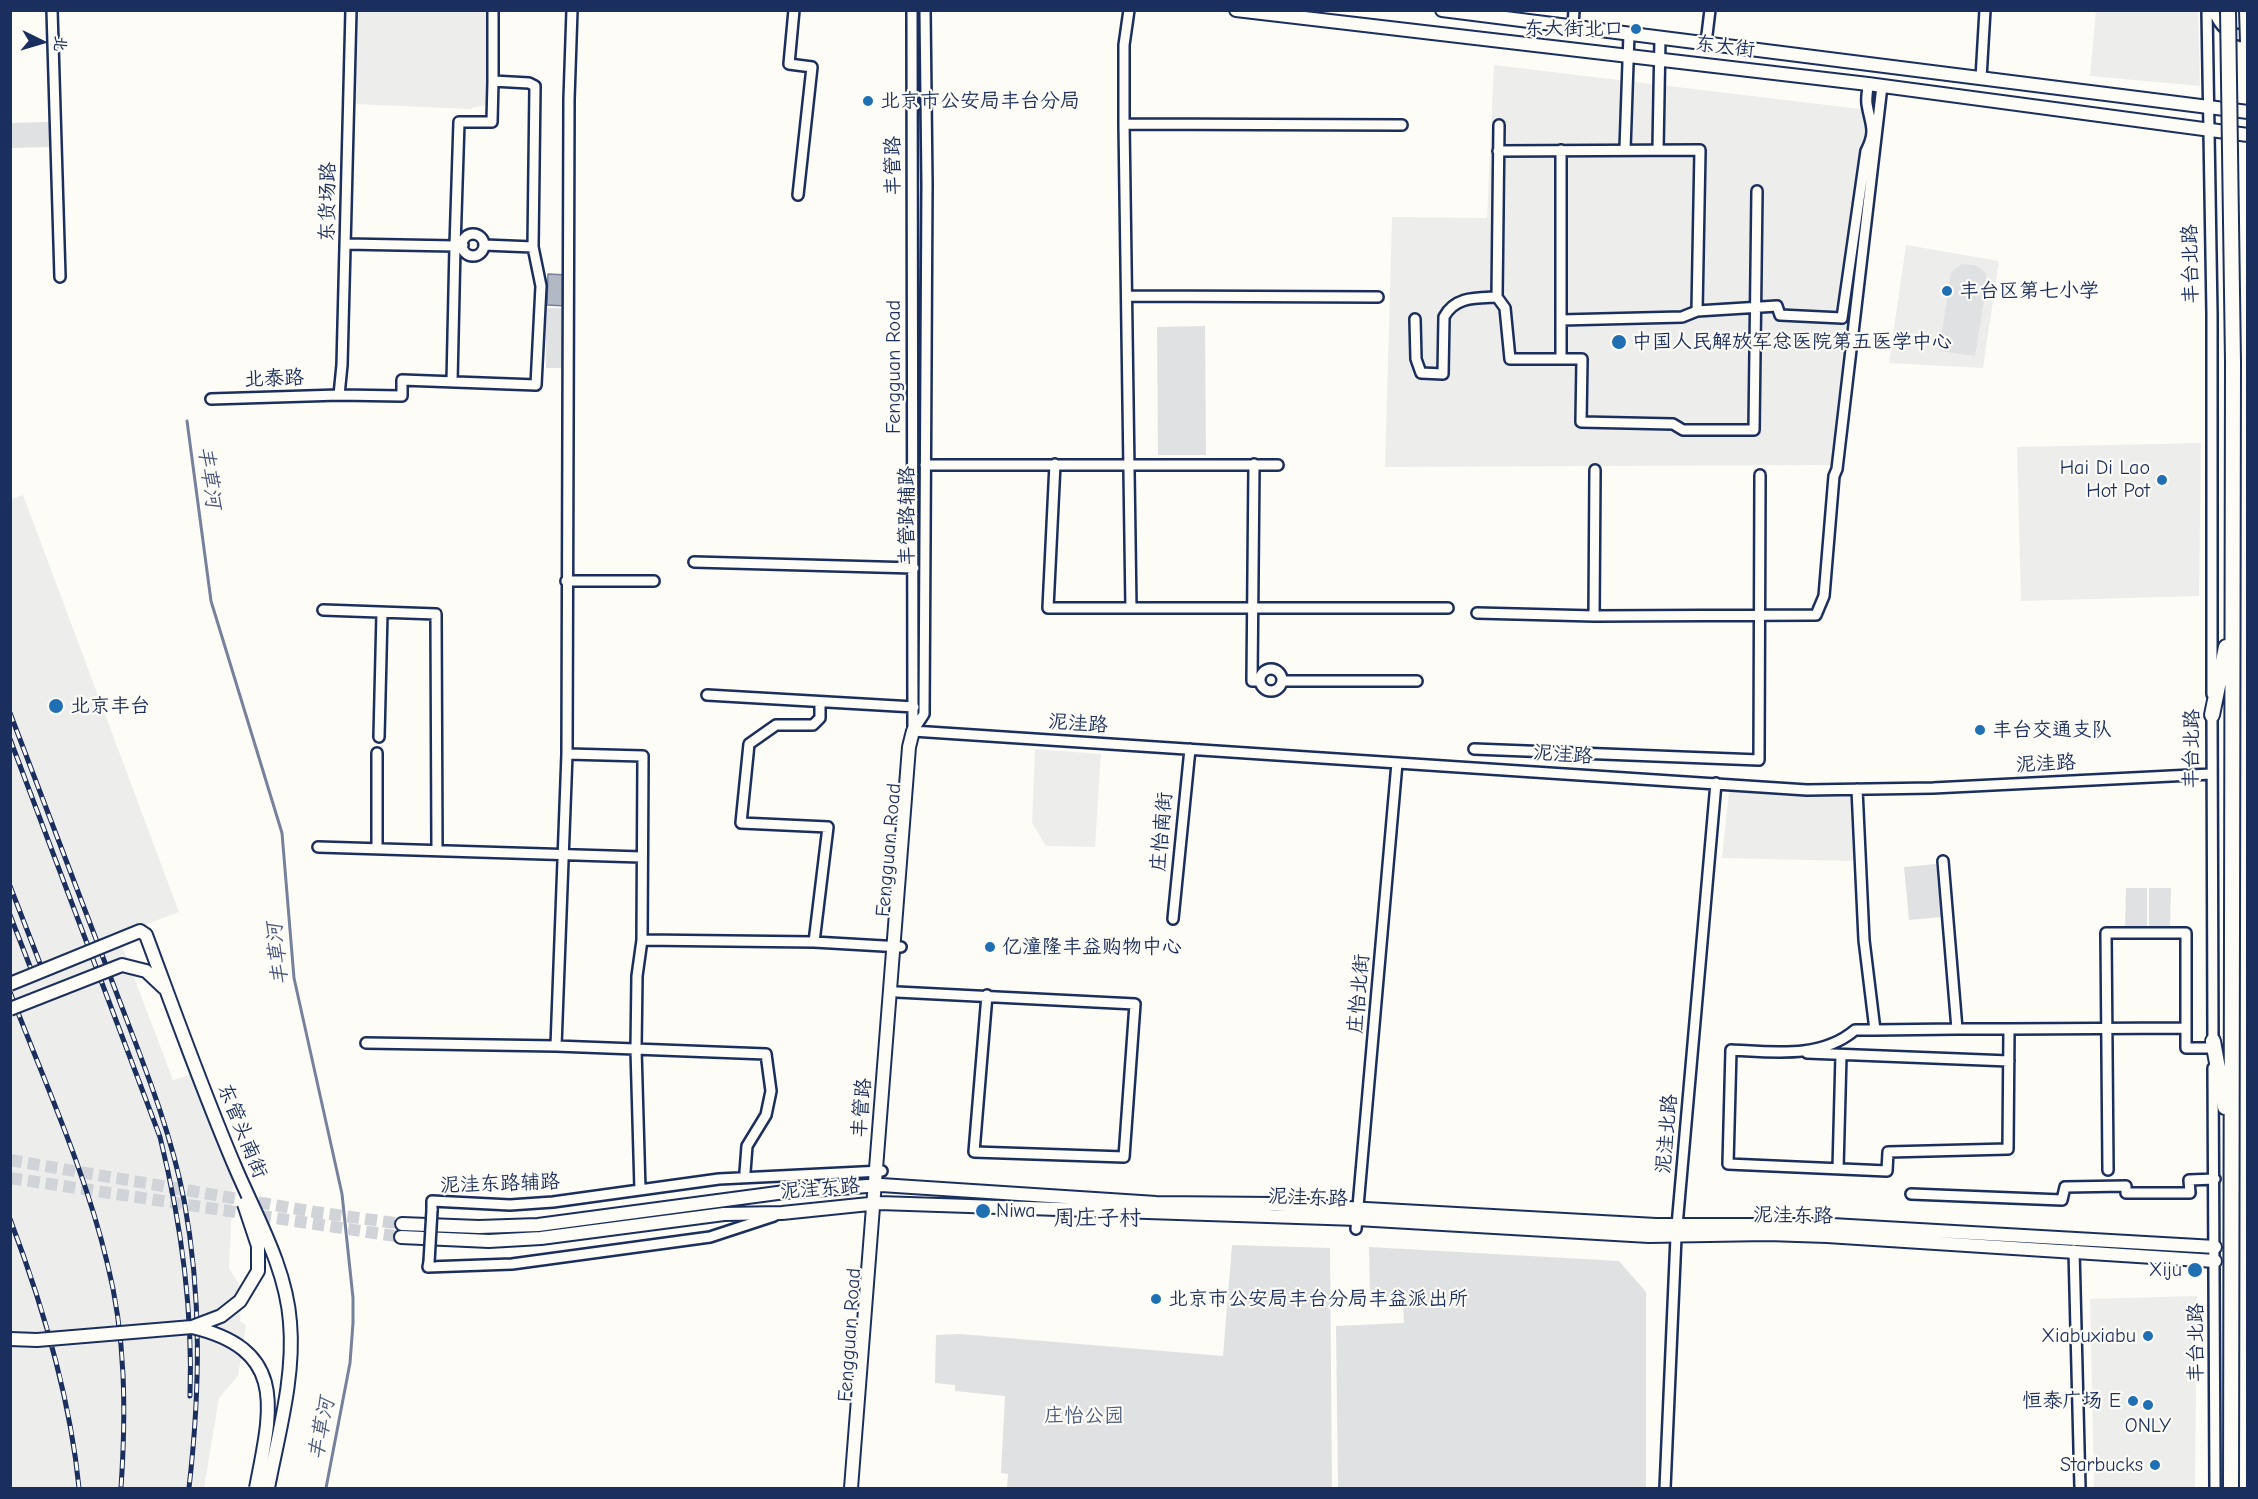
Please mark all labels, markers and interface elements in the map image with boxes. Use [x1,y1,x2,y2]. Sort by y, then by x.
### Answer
north arrow [12,12,72,72]
place label: 东大街北口 [1524,17,1624,41]
marker: 东大街北口 [1629,22,1643,36]
street label: 东大街 [1694,31,1756,63]
text: 北 [50,35,70,52]
place label: 北京市公安局丰台分局 [880,89,1080,113]
marker: 北京市公安局丰台分局 [861,94,875,108]
street label: 丰管路 [881,136,905,196]
street label: 东货场路 [315,162,341,242]
street label: 丰台北路 [2178,224,2204,304]
place label: 丰台区第七小学 [1959,279,2099,303]
marker: 丰台区第七小学 [1940,284,1954,298]
street label: Fengguan Road [882,300,906,434]
place label: 中国人民解放军总医院第五医学中心 [1632,330,1952,354]
marker: 中国人民解放军总医院第五医学中心 [1610,333,1628,351]
street label: 北泰路 [244,366,304,392]
water label: 丰草河 [192,444,226,510]
place label: Hai Di Lao Hot Pot [2060,456,2150,503]
street label: 丰管路辅路 [895,466,919,566]
marker: Hai Di Lao Hot Pot [2155,473,2169,487]
place label: 北京丰台 [70,694,150,718]
marker: 北京丰台 [47,697,65,715]
street label: 丰台北路 [2179,709,2205,789]
street label: 泥洼路 [1047,710,1109,738]
place label: 丰台交通支队 [1992,718,2112,742]
marker: 丰台交通支队 [1973,723,1987,737]
street label: 泥洼路 [1532,741,1594,769]
street label: 泥洼路 [2015,750,2077,778]
street label: Fengguan Road [871,782,907,918]
street label: 庄怡南街 [1147,791,1177,873]
water label: 丰草河 [262,921,294,987]
place label: 亿潼隆丰益购物中心 [1002,935,1182,959]
marker: 亿潼隆丰益购物中心 [983,940,997,954]
street label: 庄怡北街 [1344,953,1374,1035]
street label: 丰管路 [847,1077,877,1139]
street label: 东管头南街 [212,1080,272,1182]
street label: 泥洼北路 [1652,1093,1682,1175]
street label: 泥洼东路辅路 [440,1170,560,1198]
street label: 泥洼东路 [779,1174,861,1204]
street label: 泥洼东路 [1268,1185,1348,1211]
place label: Niwa [996,1199,1036,1223]
marker: Niwa [974,1202,992,1220]
street label: 泥洼东路 [1753,1203,1833,1229]
district label: 周庄子村 [1053,1206,1141,1232]
place label: Xiju [2149,1258,2182,1282]
marker: Xiju [2186,1261,2204,1279]
street label: Fengguan Road [833,1267,867,1403]
place label: 北京市公安局丰台分局丰益派出所 [1168,1287,1468,1311]
marker: 北京市公安局丰台分局丰益派出所 [1149,1292,1163,1306]
street label: 丰台北路 [2184,1303,2208,1383]
place label: Xiabuxiabu [2041,1324,2136,1348]
marker: Xiabuxiabu [2141,1329,2155,1343]
place label: 恒泰广场 E [2022,1389,2121,1413]
marker: 恒泰广场 E [2126,1394,2140,1408]
water label: 丰草河 [304,1396,340,1462]
marker: ONLY [2141,1398,2155,1412]
park label: 庄怡公园 [1044,1404,1124,1428]
place label: ONLY [2125,1414,2171,1438]
place label: Starbucks [2060,1453,2143,1477]
marker: Starbucks [2148,1458,2162,1472]

